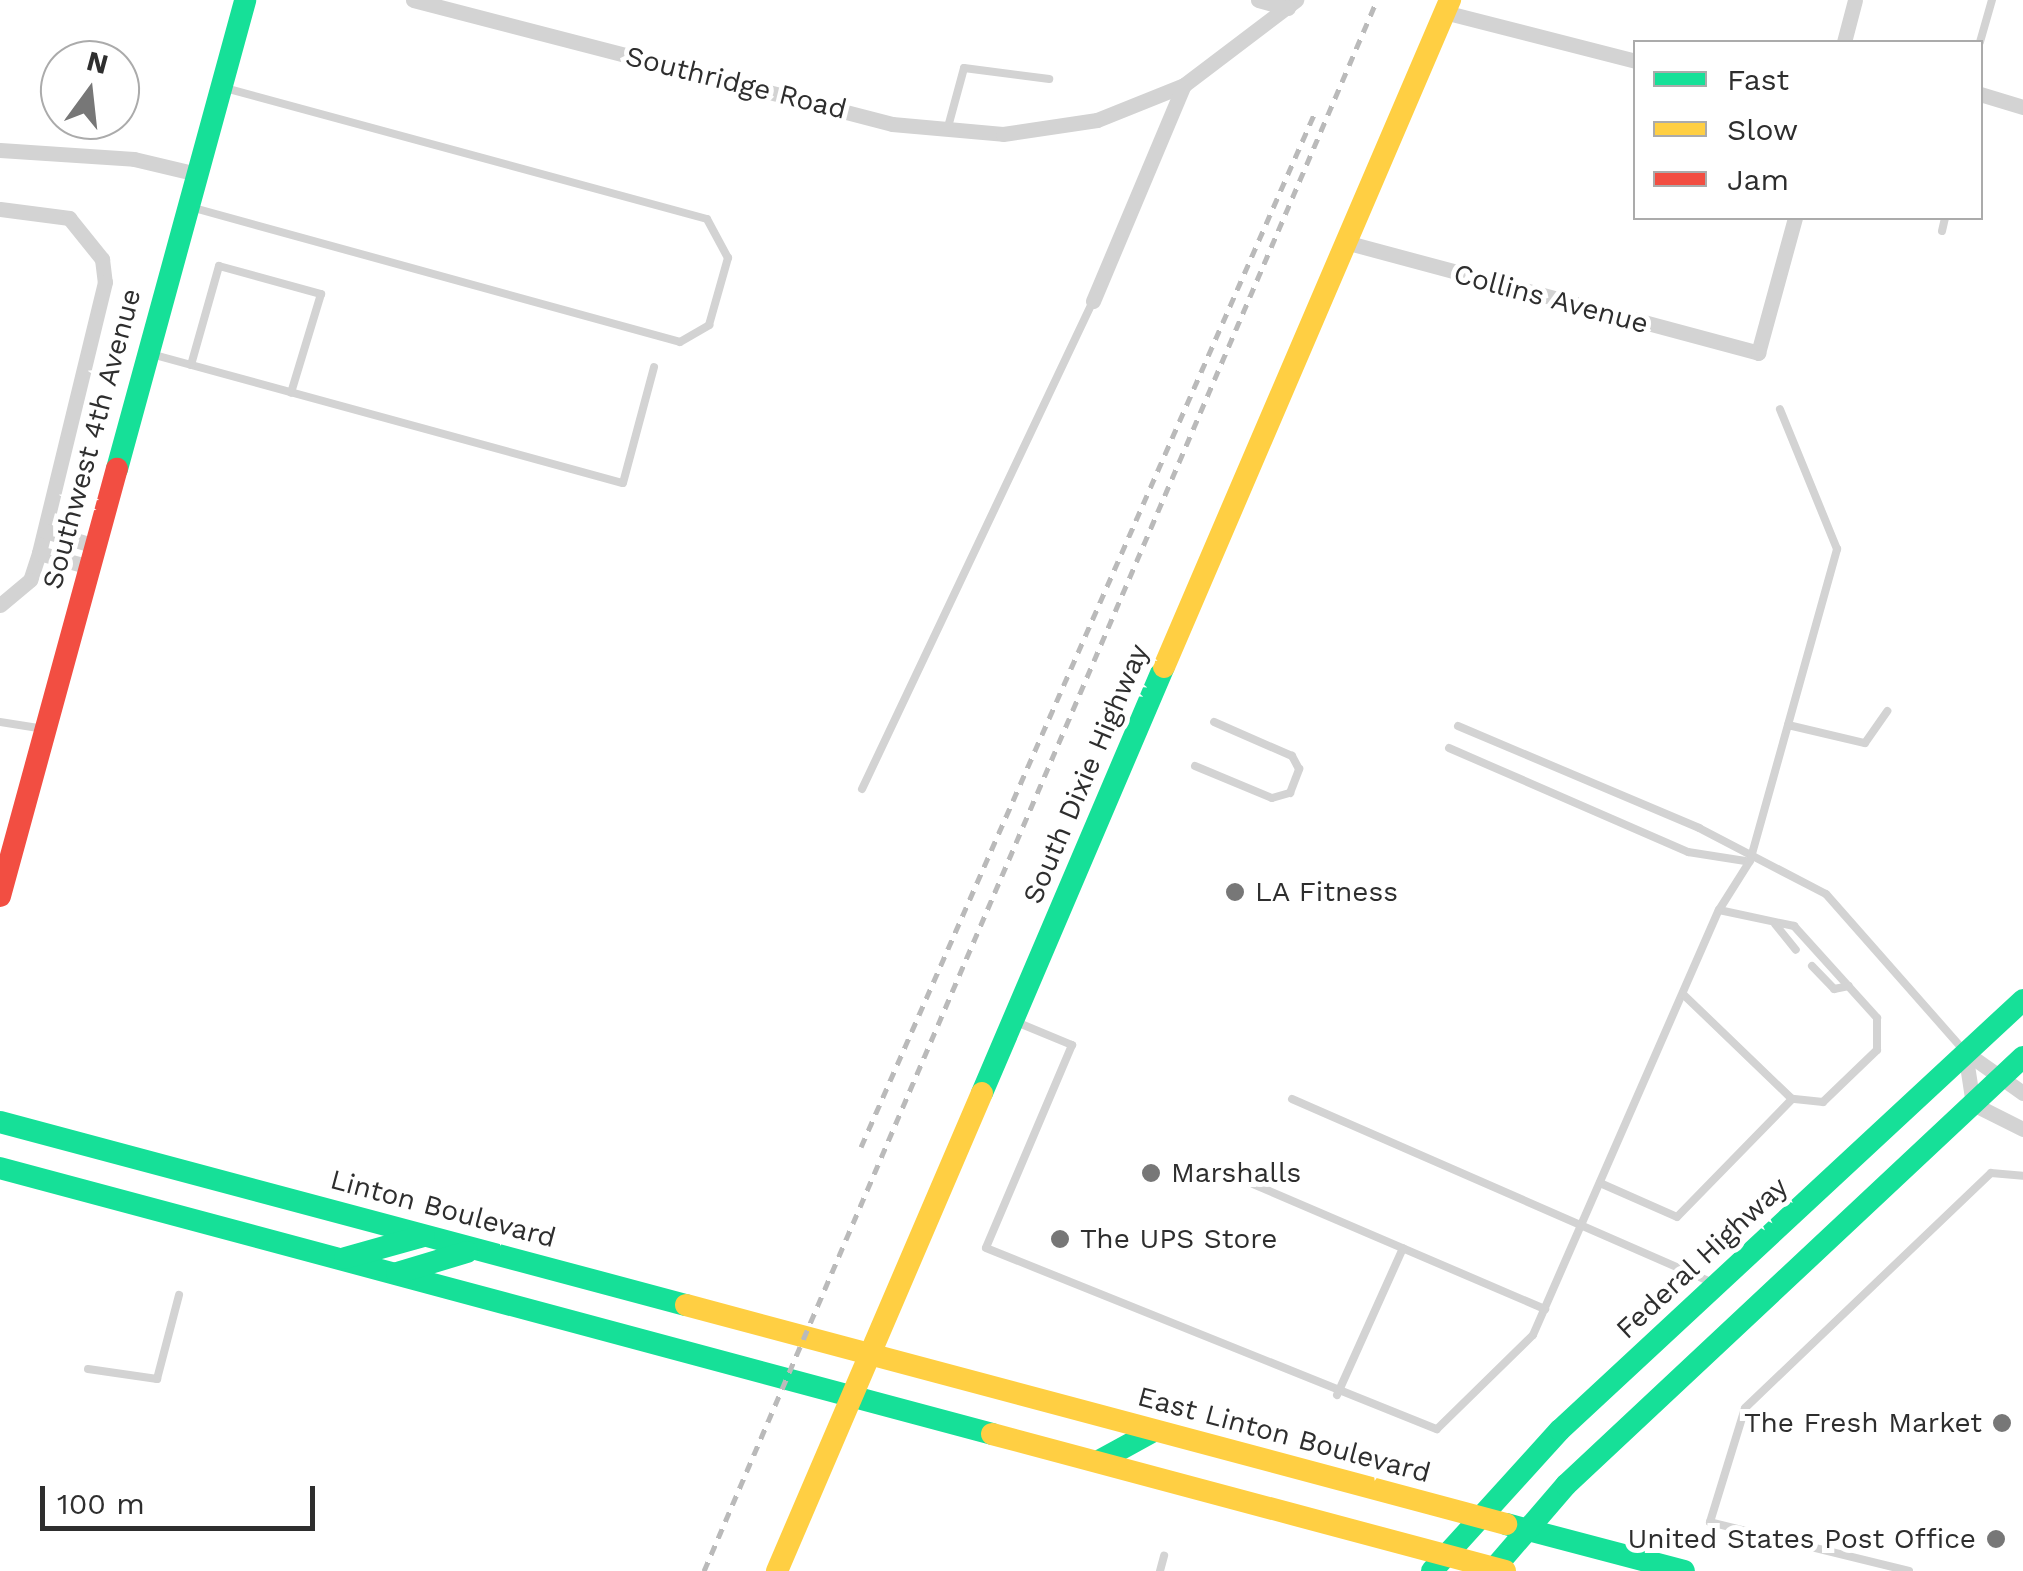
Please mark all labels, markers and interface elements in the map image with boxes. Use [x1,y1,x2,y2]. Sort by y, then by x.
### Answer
street label: Southridge Road [622,39,850,127]
north arrow [40,40,140,140]
legend [1633,40,1983,220]
text: N [83,44,112,81]
text: Fast [1727,62,1789,97]
text: Slow [1727,112,1798,147]
text: Jam [1727,162,1789,197]
street label: Collins Avenue [1449,257,1653,341]
street label: Southwest 4th Avenue [36,285,148,593]
street label: South Dixie Highway [1016,639,1156,909]
place label: LA Fitness [1255,875,1399,909]
marker: LA Fitness [1224,881,1246,903]
place label: Marshalls [1171,1156,1301,1190]
marker: Marshalls [1140,1162,1162,1184]
street label: Linton Boulevard [327,1163,559,1255]
street label: Federal Highway [1609,1170,1795,1346]
place label: The UPS Store [1080,1222,1277,1256]
marker: The UPS Store [1049,1228,1071,1250]
street label: East Linton Boulevard [1134,1380,1434,1490]
place label: The Fresh Market [1744,1406,1982,1440]
marker: The Fresh Market [1991,1412,2013,1434]
scale bar [45,1466,320,1528]
text: 100 m [57,1486,145,1521]
place label: United States Post Office [1627,1522,1976,1556]
marker: United States Post Office [1985,1528,2007,1550]

